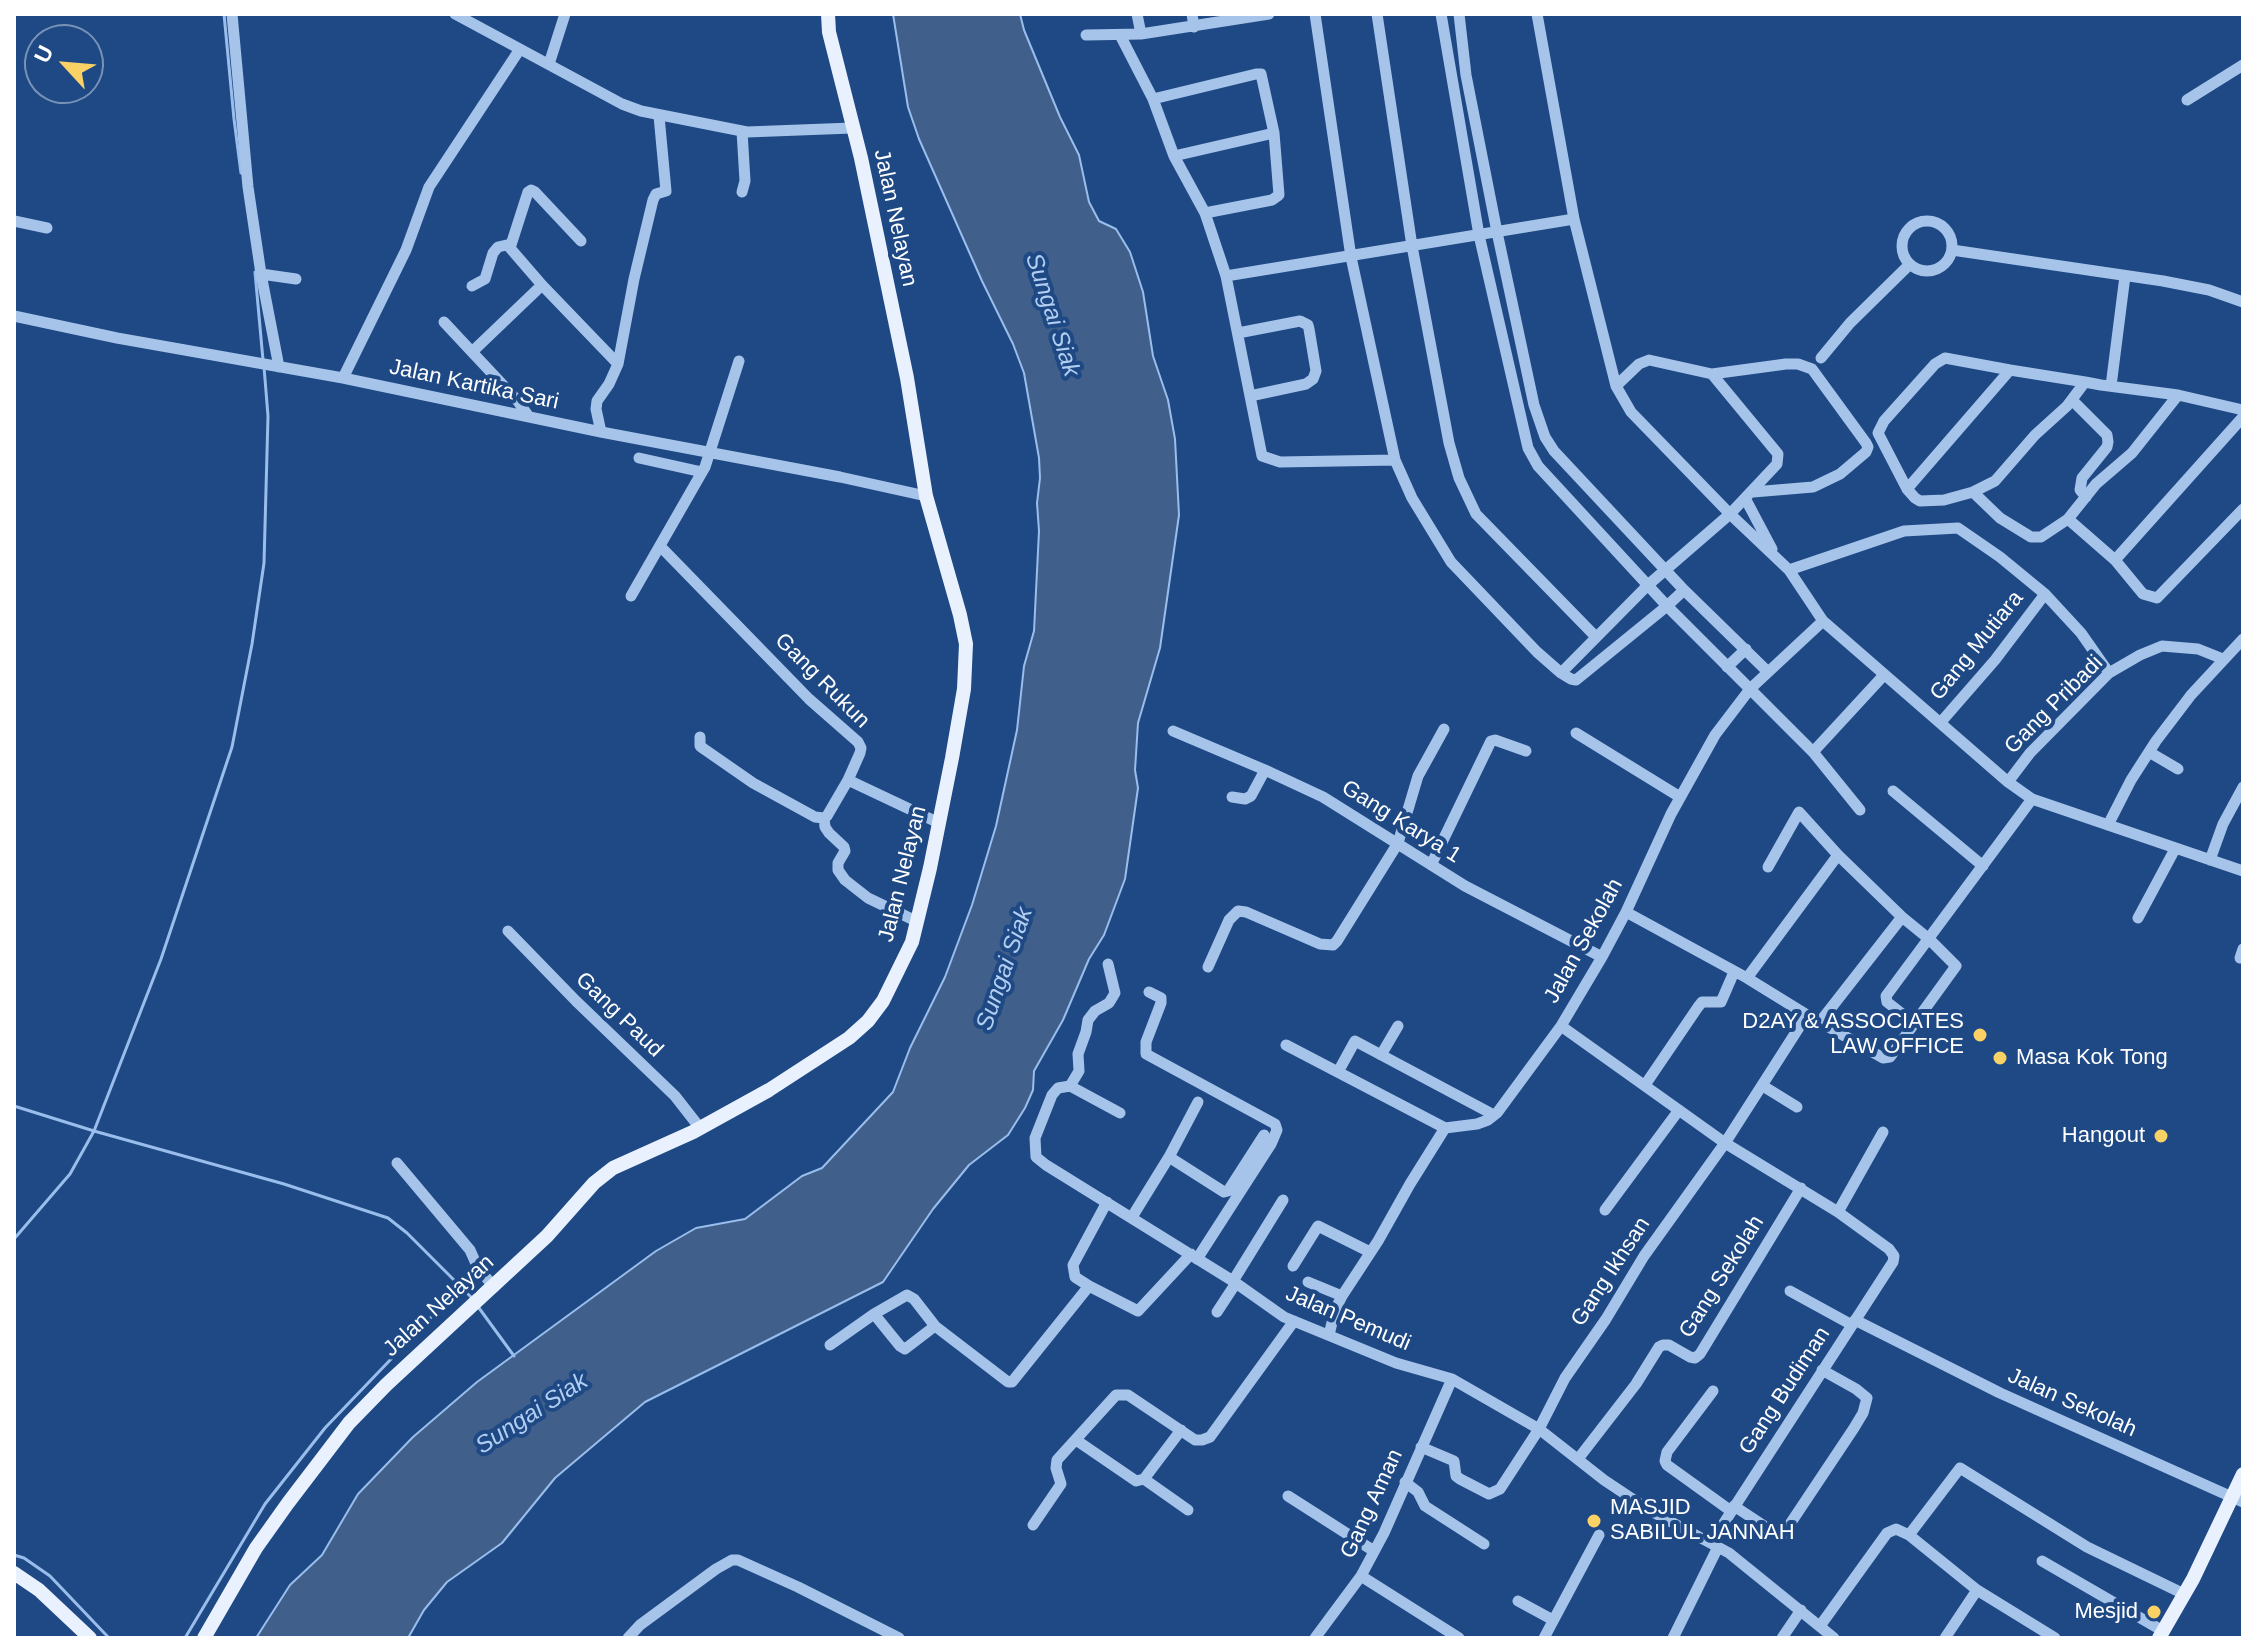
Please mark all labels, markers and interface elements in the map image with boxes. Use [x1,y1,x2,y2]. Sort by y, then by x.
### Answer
north arrow [24,24,104,104]
text: U [29,42,58,67]
street label: Jalan Nelayan [868,147,922,289]
water label: Sungai Siak [1019,250,1085,380]
street label: Jalan Kartika Sari [387,354,561,416]
street label: Gang Mutiara [1925,586,2029,706]
street label: Gang Rukun [769,628,875,734]
street label: Gang Pribadi [1999,650,2109,760]
street label: Gang Karya 1 [1336,775,1466,869]
street label: Jalan Nelayan [873,803,933,945]
street label: Jalan Sekolah [1539,874,1629,1008]
water label: Sungai Siak [971,904,1039,1034]
street label: Gang Paud [570,967,668,1063]
place label: D2AY & ASSOCIATES LAW OFFICE [1742,1009,1964,1060]
marker: D2AY & ASSOCIATES LAW OFFICE [1971,1026,1989,1044]
place label: Masa Kok Tong [2016,1045,2168,1071]
marker: Masa Kok Tong [1991,1049,2009,1067]
place label: Hangout [2062,1123,2145,1149]
marker: Hangout [2152,1127,2170,1145]
street label: Gang Sekolah [1674,1211,1770,1343]
street label: Gang Ikhsan [1566,1212,1656,1332]
street label: Jalan Nelayan [378,1250,500,1362]
street label: Jalan Pemudi [1281,1281,1415,1357]
street label: Gang Budiman [1734,1322,1836,1460]
street label: Jalan Sekolah [2004,1363,2140,1443]
water label: Sungai Siak [470,1367,594,1461]
street label: Gang Aman [1335,1445,1409,1563]
place label: MASJID SABILUL JANNAH [1610,1495,1795,1546]
marker: MASJID SABILUL JANNAH [1585,1512,1603,1530]
place label: Mesjid [2074,1599,2138,1625]
marker: Mesjid [2145,1603,2163,1621]

